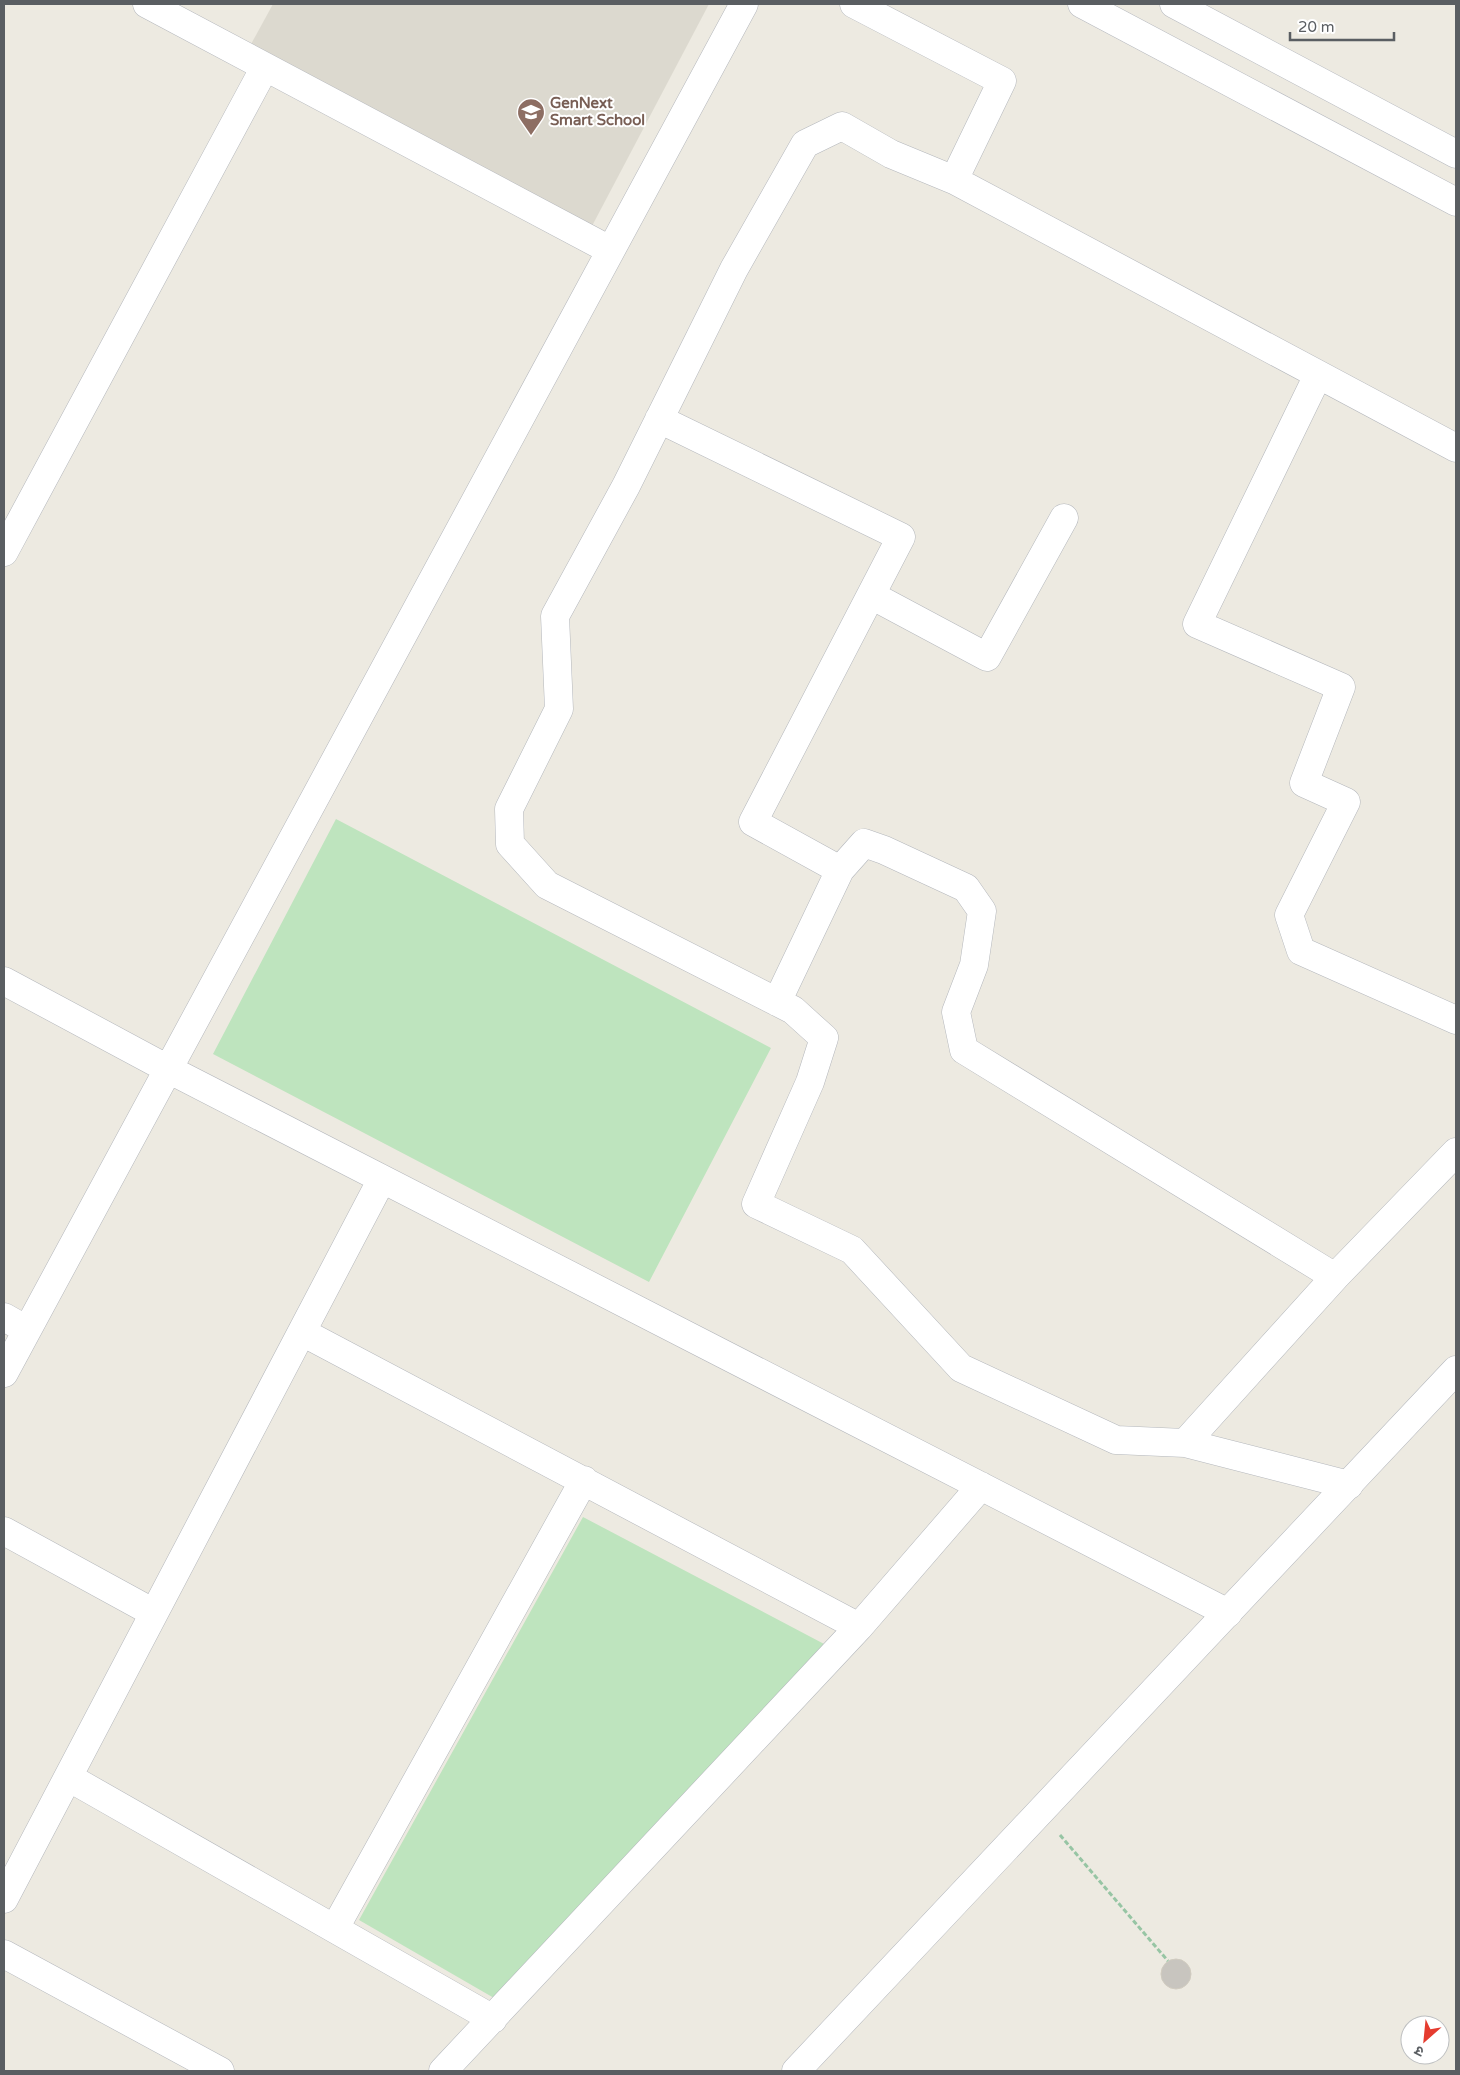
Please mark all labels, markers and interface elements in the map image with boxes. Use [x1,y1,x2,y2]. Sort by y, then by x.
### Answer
scale bar [1290,10,1394,42]
text: 20 m [1298,18,1335,36]
place label: GenNext Smart School [550,94,645,129]
school or university icon: GenNext Smart School [516,97,546,136]
north arrow [1400,2015,1450,2065]
text: उ [1411,2041,1427,2061]

